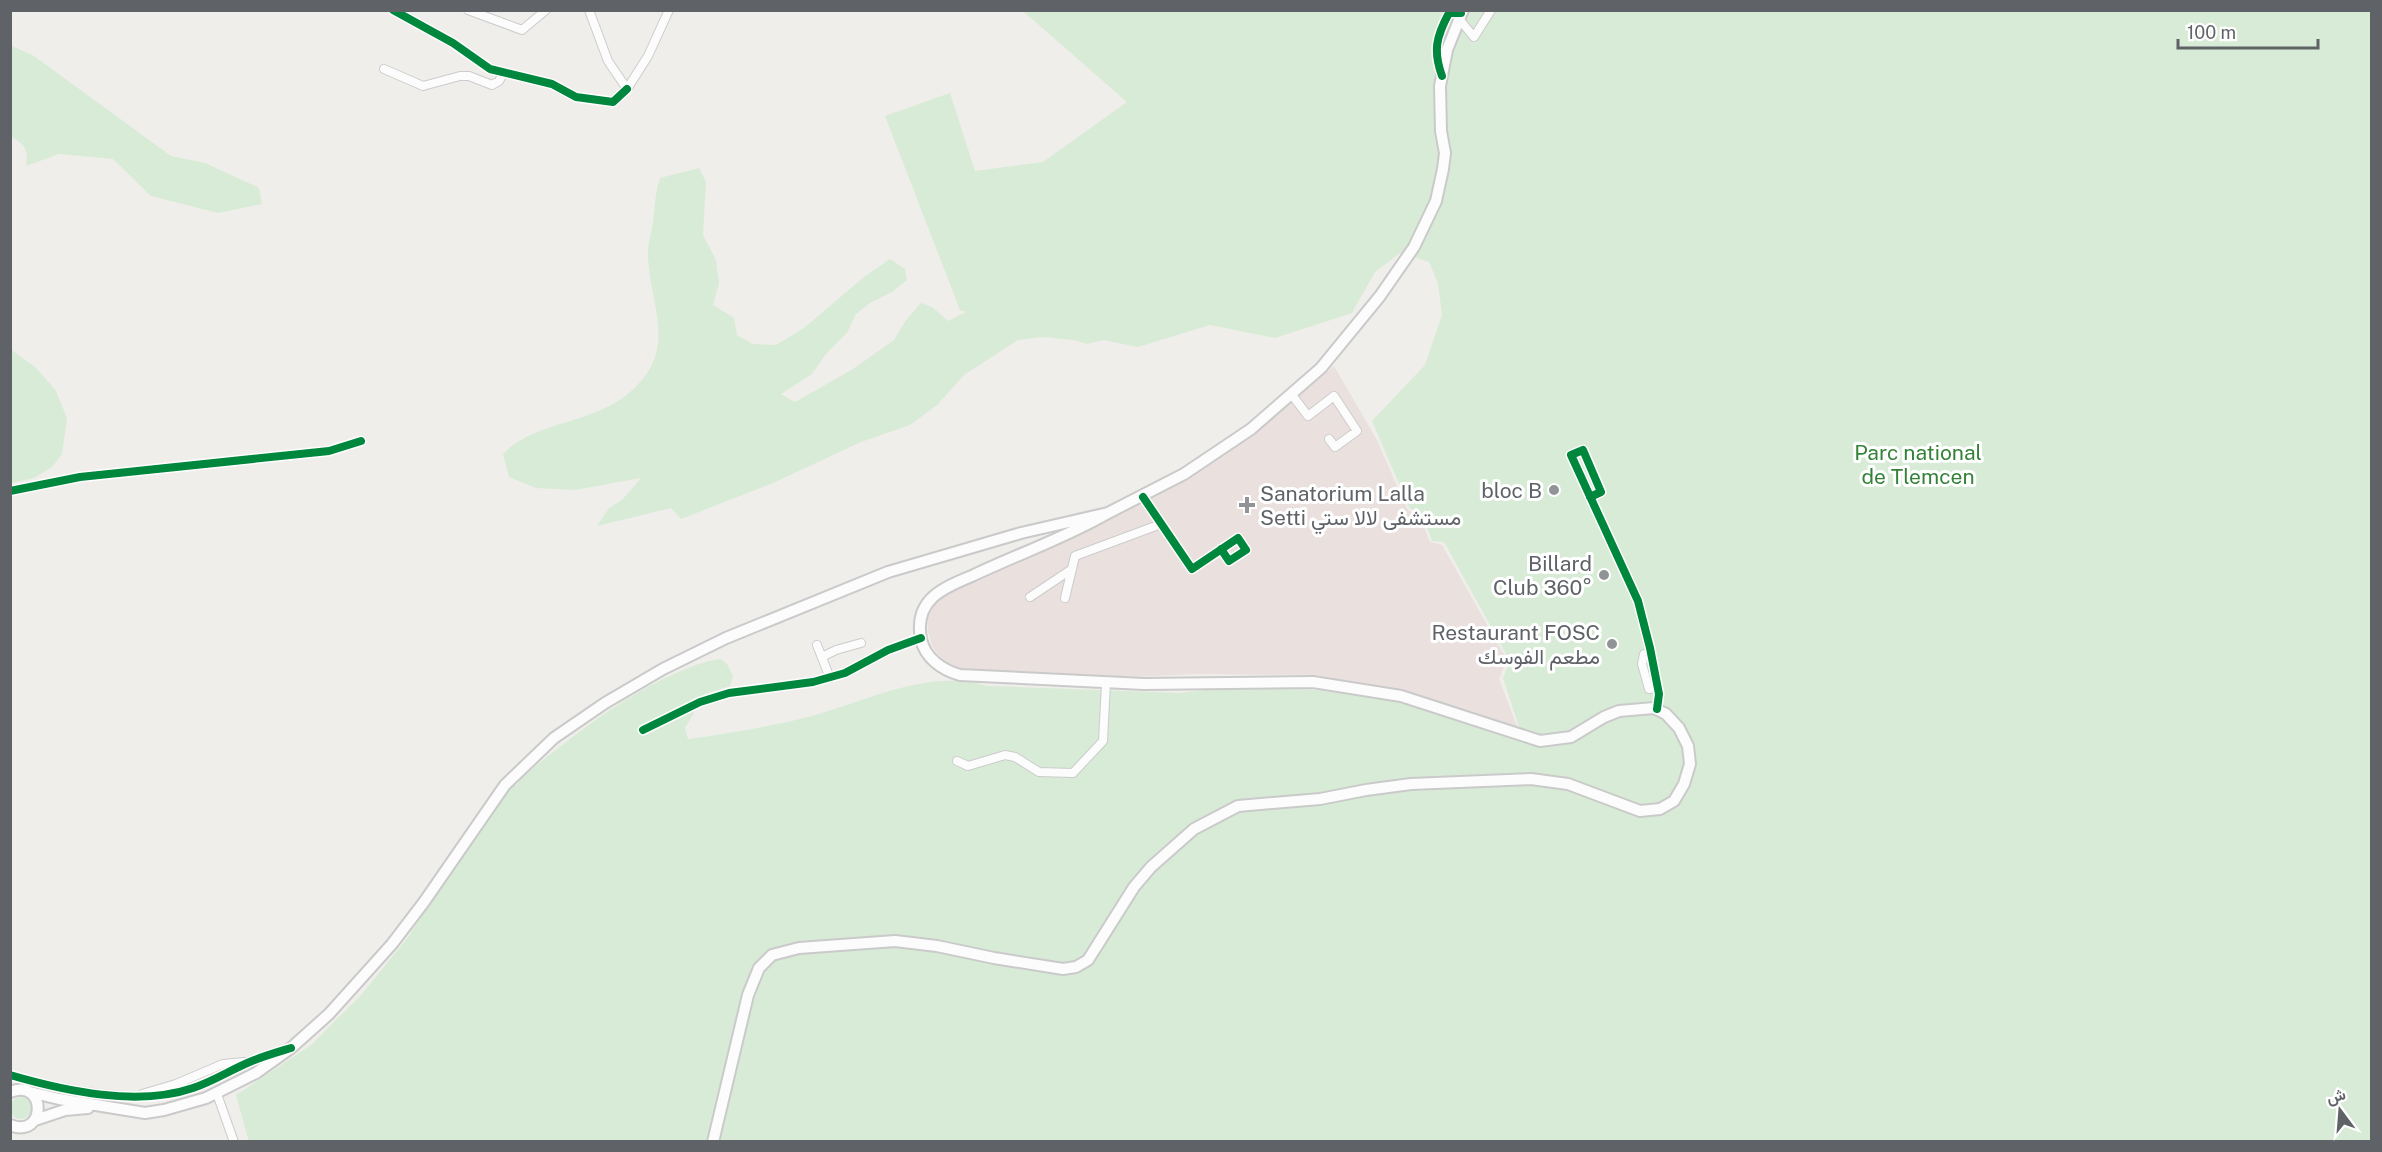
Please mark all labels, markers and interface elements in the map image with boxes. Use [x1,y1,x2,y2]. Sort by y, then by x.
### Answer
scale bar [2178,12,2318,50]
text: 100 m [2187,22,2236,43]
park label: Parc national de Tlemcen [1854,440,1982,489]
place label: bloc B [1481,478,1542,503]
place label: Sanatorium Lalla Setti مستشفى لالا ستي [1260,481,1461,535]
marker: bloc B [1547,483,1561,497]
marker: Sanatorium Lalla Setti مستشفى لالا ستي [1238,496,1256,514]
place label: Billard Club 360° [1493,551,1592,600]
marker: Billard Club 360° [1597,568,1611,582]
place label: Restaurant FOSC مطعم الفوسك [1431,620,1600,671]
marker: Restaurant FOSC مطعم الفوسك [1605,637,1619,651]
north arrow [2310,1080,2370,1140]
text: ش [2324,1084,2348,1108]

